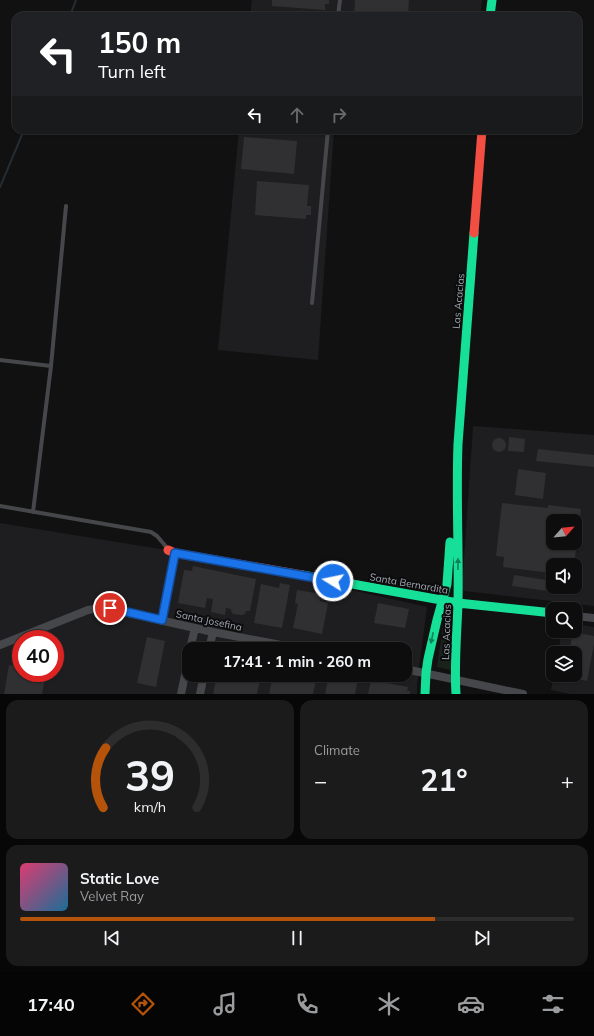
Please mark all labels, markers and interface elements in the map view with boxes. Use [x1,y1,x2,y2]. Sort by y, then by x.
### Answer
text: 150 m [98,25,181,60]
icon: left [32,28,84,80]
text: Turn left [98,60,166,83]
icon: left [244,104,266,126]
icon: ahead [286,104,308,126]
icon: right [328,104,350,126]
street label: Las Acacias [450,273,467,329]
north arrow [546,514,582,550]
map controls [546,514,582,682]
one-way arrow [455,557,461,570]
button: sound [546,558,582,594]
position arrow [312,560,354,602]
street label: Santa Bernardita [369,570,449,597]
pin [93,591,127,625]
icon: arrive [99,597,121,619]
button: search [546,602,582,638]
street label: Las Acacias [439,604,454,660]
street label: Santa Josefina [175,607,243,634]
speed limit sign: 40 [12,630,64,682]
one-way arrow [429,632,435,644]
button: layers [546,646,582,682]
text: 17:41 · 1 min · 260 m [223,652,371,671]
text: Climate [314,742,360,758]
text: 39 [125,748,175,800]
text: 21° [420,761,468,799]
text: − [314,767,327,795]
text: + [561,767,574,795]
text: km/h [134,797,166,815]
text: Static Love [80,869,159,888]
text: Velvet Ray [80,888,144,904]
icon: previous [101,927,123,949]
icon: pause [286,927,308,949]
icon: next [471,927,493,949]
icon: directions [129,990,157,1018]
icon: music [211,990,239,1018]
icon: phone [293,990,321,1018]
icon: climate [375,990,403,1018]
icon: car [457,990,485,1018]
icon: filters [539,990,567,1018]
text: 17:40 [27,993,75,1016]

